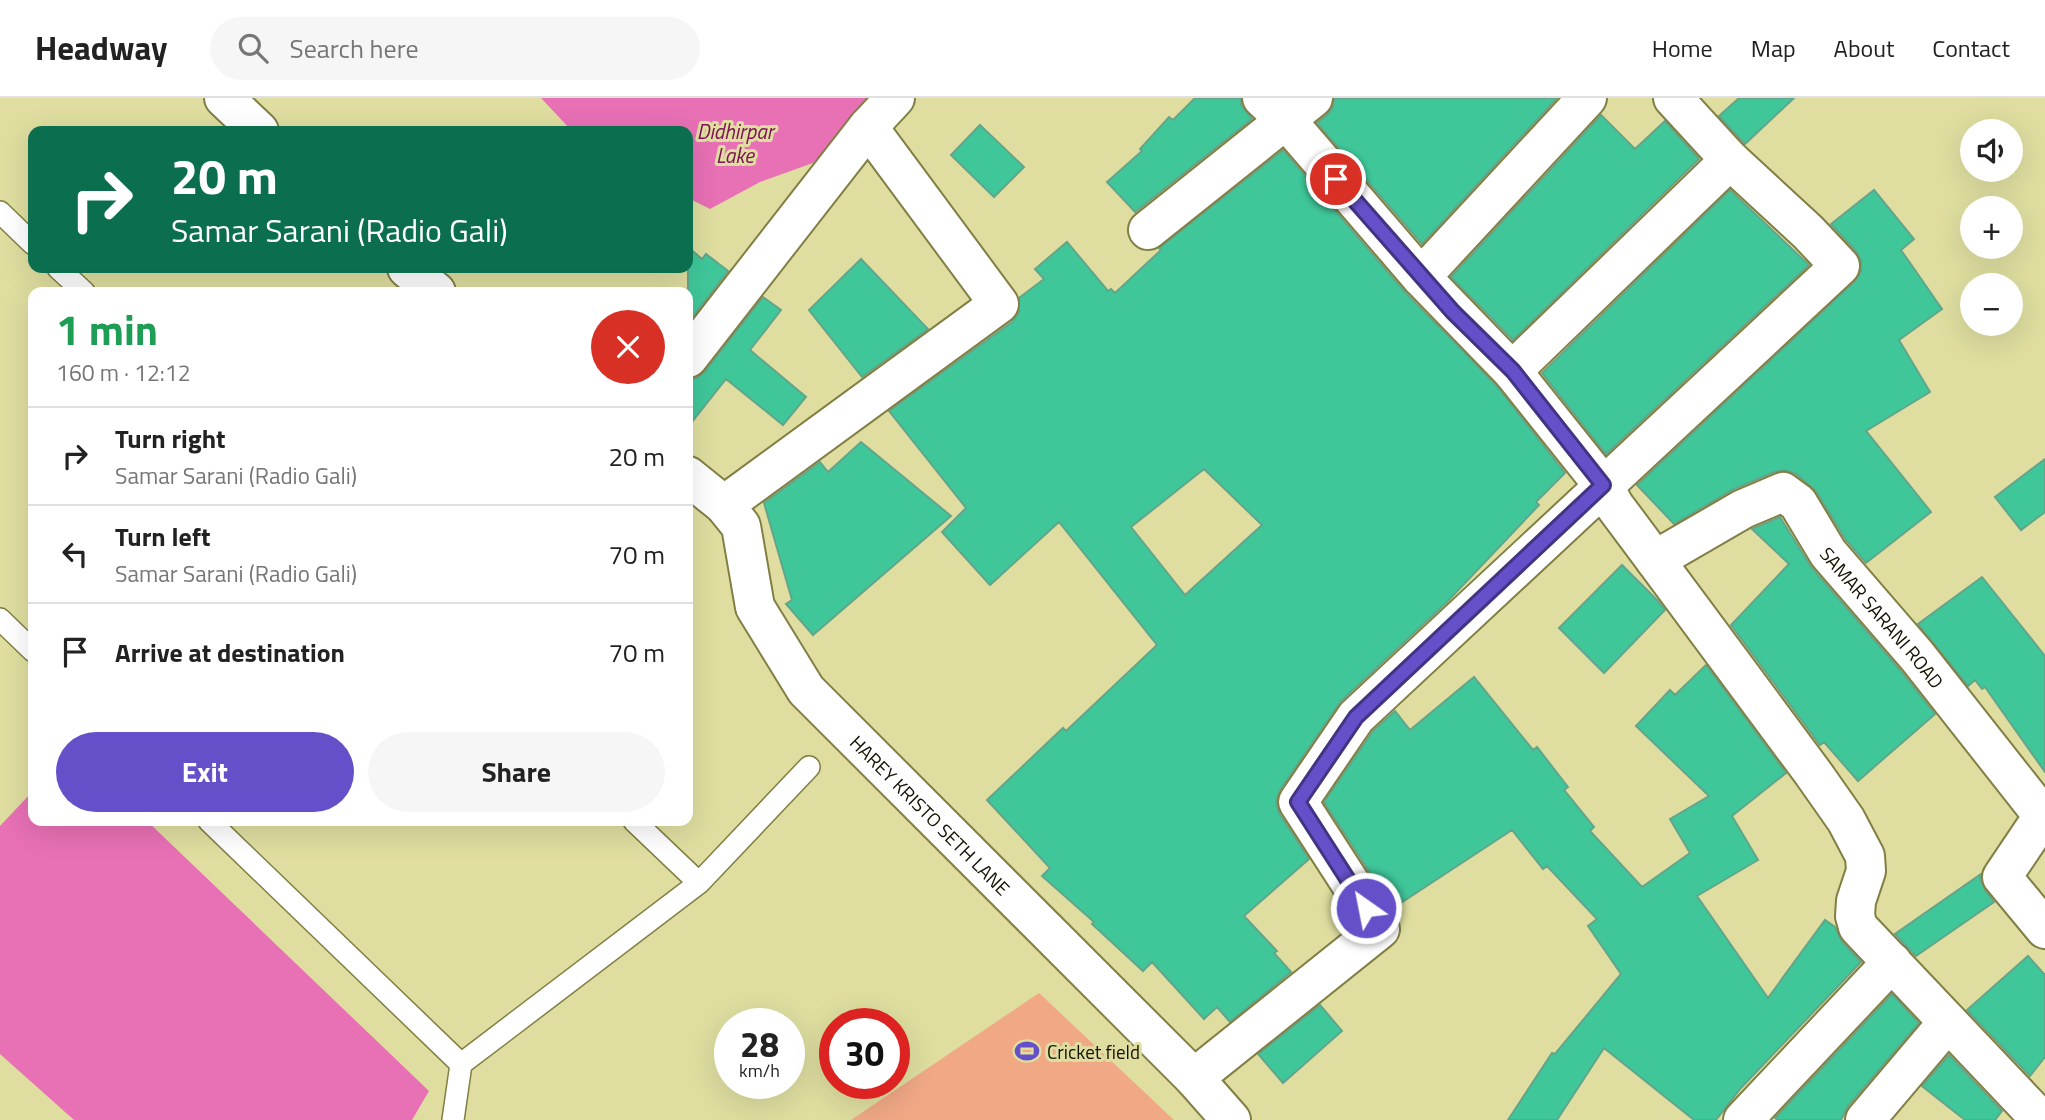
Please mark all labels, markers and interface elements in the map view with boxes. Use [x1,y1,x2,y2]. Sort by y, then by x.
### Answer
search box [210,17,700,80]
text: Headway [35,23,168,73]
icon: search [234,29,272,67]
text: Search here [290,29,419,68]
text: Home [1652,30,1713,66]
text: Map [1751,30,1796,66]
text: About [1834,30,1894,66]
text: Contact [1932,30,2010,66]
water label: Didhirpar Lake [697,115,776,171]
map controls [1960,119,2023,336]
button: sound [1960,119,2023,182]
text: 20 m [171,138,278,213]
pin [1306,149,1366,209]
icon: right [56,154,147,245]
icon: arrive [1317,160,1355,198]
button: + [1960,196,2023,259]
text: Samar Sarani (Radio Gali) [171,206,508,254]
button: − [1960,273,2023,336]
text: 1 min [56,297,158,361]
button: close [591,310,665,384]
text: 160 m · 12:12 [56,355,191,390]
text: Turn right [115,419,226,458]
icon: right [56,437,94,475]
text: 20 m [608,437,665,476]
text: Samar Sarani (Radio Gali) [115,458,357,493]
text: Turn left [115,517,210,556]
icon: left [56,535,94,573]
text: 70 m [608,535,665,574]
street label: SAMAR SARANI ROAD [1814,540,1951,694]
text: Samar Sarani (Radio Gali) [115,556,357,591]
icon: arrive [56,633,94,671]
text: Arrive at destination [115,633,345,672]
text: 70 m [608,633,665,672]
street label: HAREY KRISTO SETH LANE [844,728,1017,901]
button: Exit [56,732,354,812]
button: Share [368,732,665,812]
position arrow [1329,871,1403,945]
speed limit sign: 30 [819,1008,910,1099]
text: 28 [740,1017,779,1071]
sports icon: Cricket field [1013,1037,1041,1065]
place label: Cricket field [1047,1037,1140,1066]
text: km/h [739,1057,780,1084]

